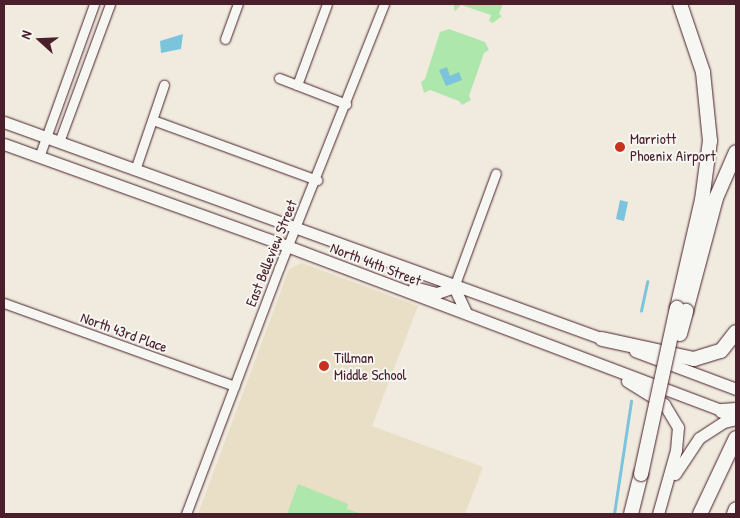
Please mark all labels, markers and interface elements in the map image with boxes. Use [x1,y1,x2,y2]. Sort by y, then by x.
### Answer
north arrow [15,15,65,65]
text: N [15,28,36,41]
place label: Marriott Phoenix Airport [630,129,716,164]
marker: Marriott Phoenix Airport [614,141,626,153]
street label: East Belleview Street [241,197,301,309]
street label: North 44th Street [328,238,424,290]
street label: North 43rd Place [78,308,170,356]
place label: Tillman Middle School [334,348,406,383]
marker: Tillman Middle School [318,360,330,372]

